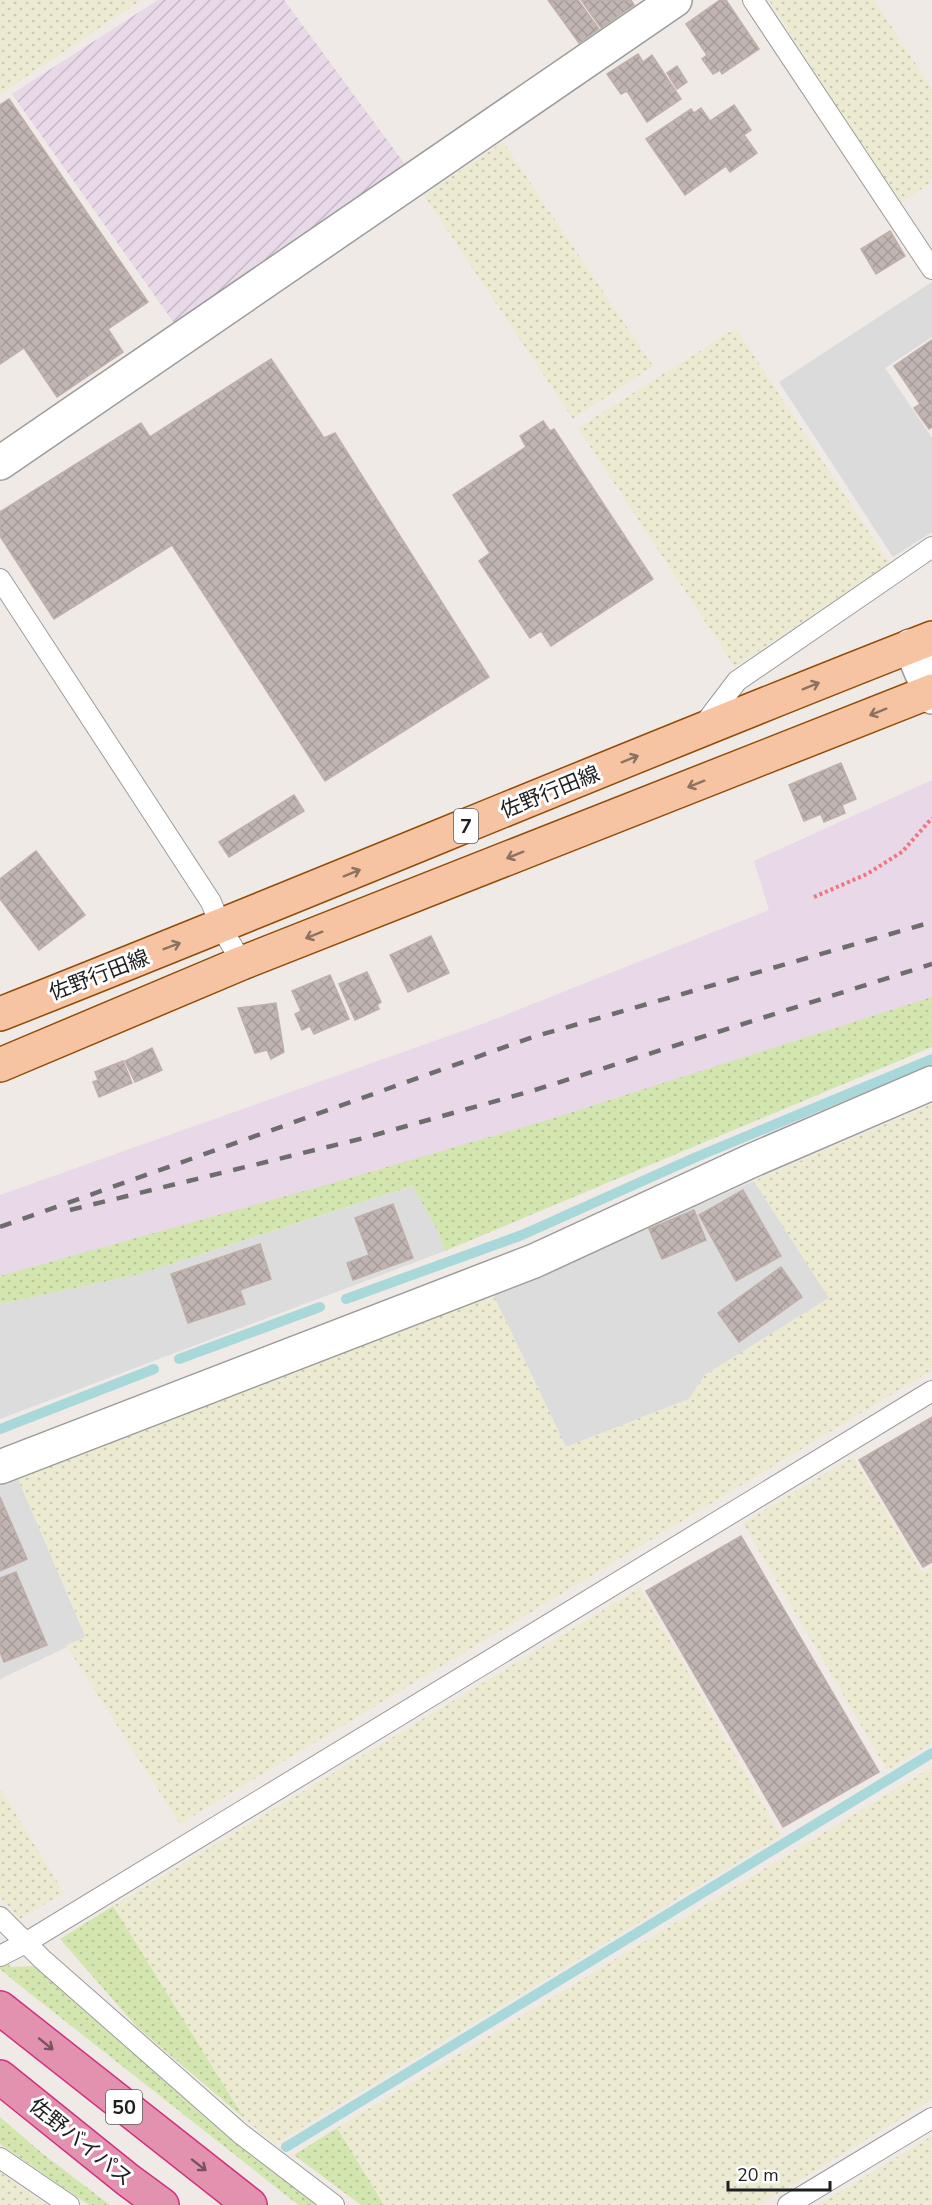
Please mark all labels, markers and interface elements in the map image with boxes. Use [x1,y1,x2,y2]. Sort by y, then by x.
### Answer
one-way arrow [801,680,819,691]
one-way arrow [869,707,887,718]
one-way arrow [620,753,639,764]
street label: 佐野行田線 [496,759,604,825]
one-way arrow [687,779,706,790]
road number: 7 [454,809,478,843]
one-way arrow [506,850,525,861]
one-way arrow [343,867,361,878]
one-way arrow [305,930,324,941]
one-way arrow [162,940,181,951]
street label: 佐野行田線 [45,943,153,1007]
one-way arrow [37,2038,53,2051]
road number: 50 [106,2090,142,2124]
street label: 佐野バイパス [23,2092,139,2192]
scale bar [728,2154,830,2192]
one-way arrow [190,2159,206,2172]
text: 20 m [737,2163,779,2187]

